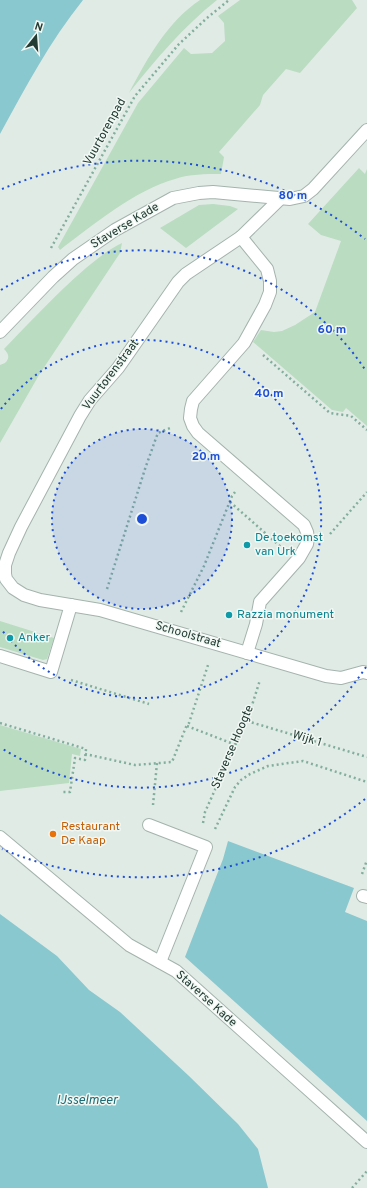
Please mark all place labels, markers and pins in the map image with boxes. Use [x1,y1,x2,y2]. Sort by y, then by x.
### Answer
centre of rings [135,512,149,526]
place label: De toekomst van Urk [255,530,323,560]
marker: De toekomst van Urk [242,540,252,550]
place label: Razzia monument [237,607,334,623]
marker: Razzia monument [224,610,234,620]
place label: Anker [18,630,50,646]
marker: Anker [5,633,15,643]
place label: Restaurant De Kaap [61,819,120,849]
marker: Restaurant De Kaap [48,829,58,839]

